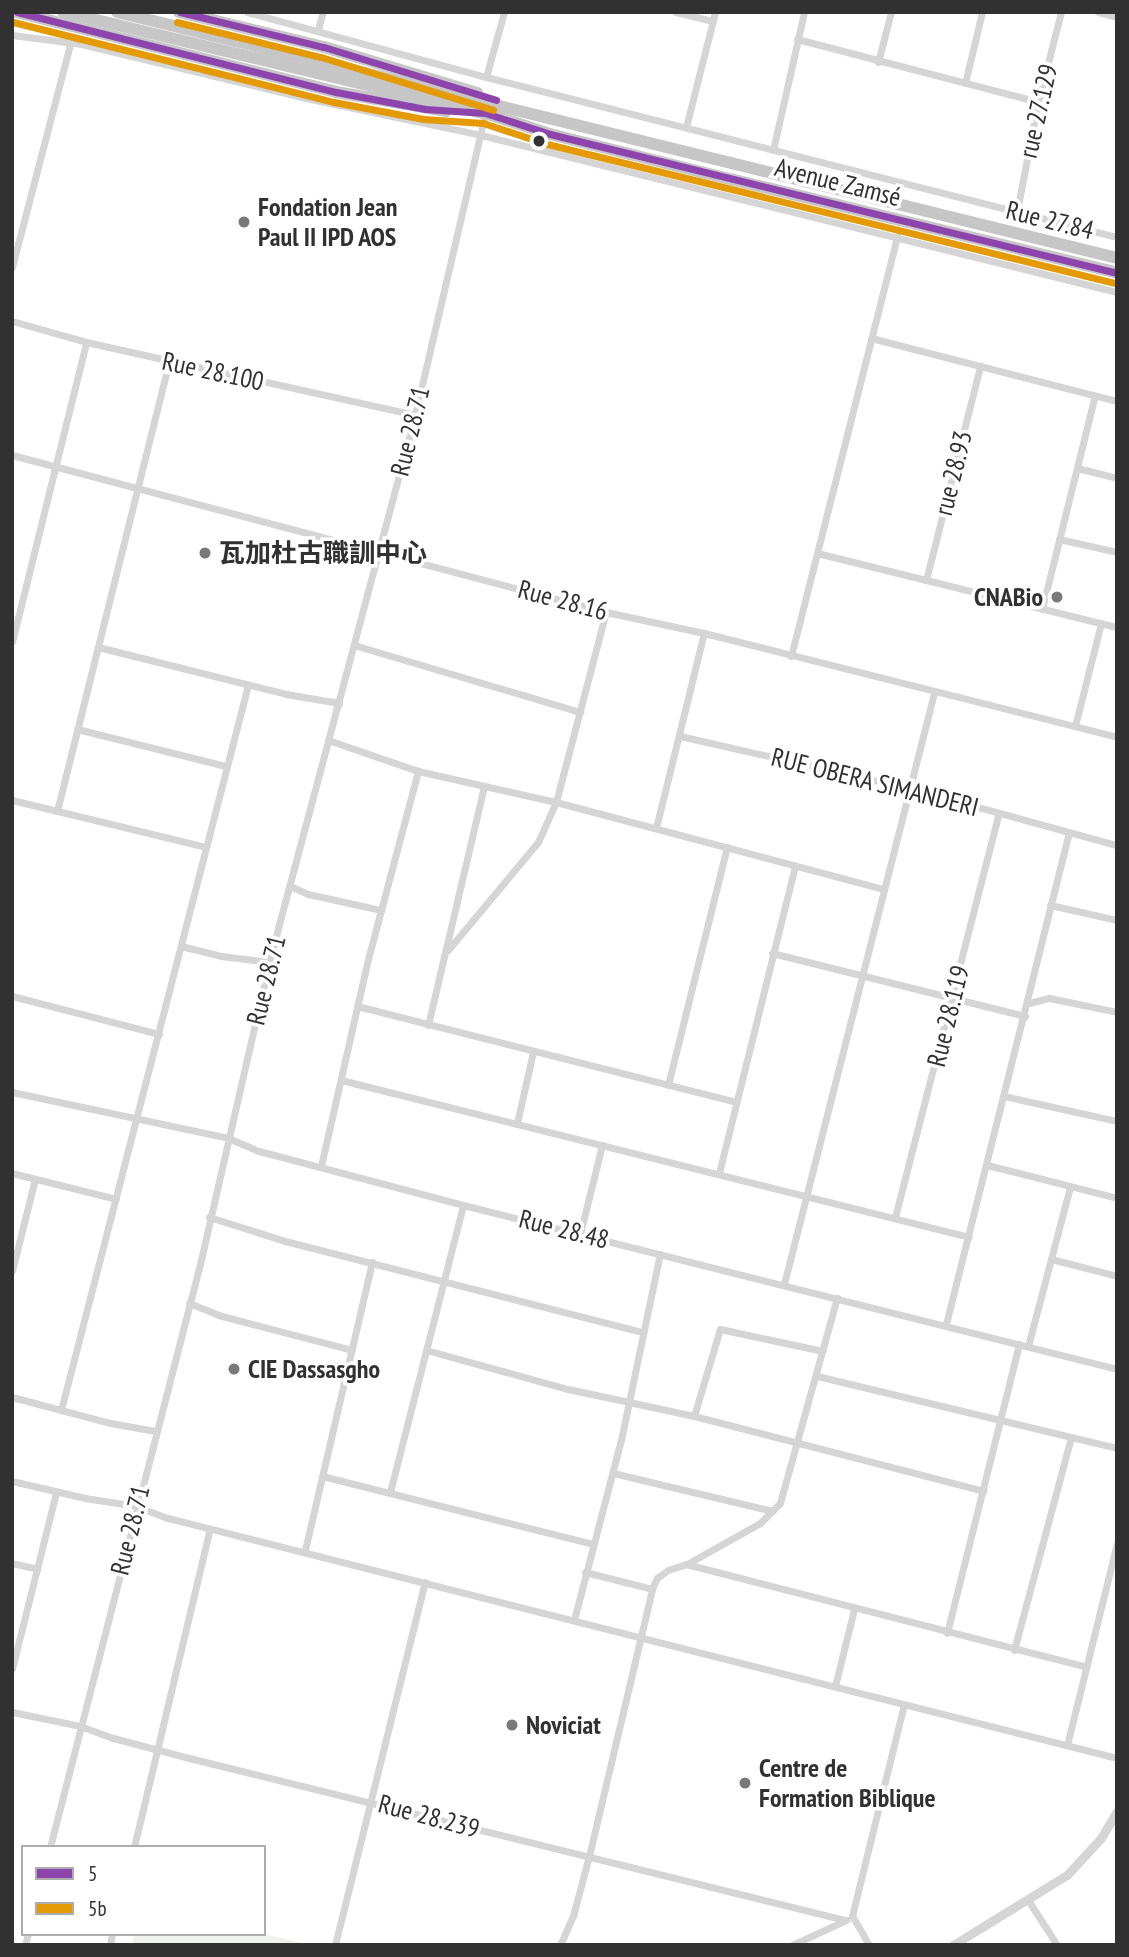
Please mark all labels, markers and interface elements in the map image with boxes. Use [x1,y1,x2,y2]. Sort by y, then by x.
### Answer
street label: rue 27.129 [1012,61,1064,161]
unlabelled marker [532,134,546,148]
street label: Avenue Zamsé [772,151,904,213]
place label: Fondation Jean Paul II IPD AOS [258,191,397,252]
street label: Rue 27.84 [1003,194,1097,246]
marker: Fondation Jean Paul II IPD AOS [236,214,252,230]
street label: Rue 28.100 [159,345,267,397]
street label: Rue 28.71 [384,383,436,479]
street label: rue 28.93 [927,427,979,519]
place label: 瓦加杜古職訓中心 [219,537,427,569]
marker: 瓦加杜古職訓中心 [197,545,213,561]
street label: Rue 28.16 [515,573,611,627]
place label: CNABio [974,581,1043,613]
marker: CNABio [1049,589,1065,605]
street label: RUE OBERA SIMANDERI [768,741,982,823]
street label: Rue 28.71 [240,932,292,1028]
street label: Rue 28.119 [920,962,976,1070]
street label: Rue 28.48 [516,1203,612,1255]
place label: CIE Dassasgho [248,1353,380,1385]
marker: CIE Dassasgho [226,1361,242,1377]
street label: Rue 28.71 [104,1482,156,1578]
place label: Noviciat [526,1709,601,1741]
marker: Noviciat [504,1717,520,1733]
place label: Centre de Formation Biblique [759,1752,936,1814]
marker: Centre de Formation Biblique [737,1775,753,1791]
street label: Rue 28.239 [375,1788,483,1844]
legend [21,1845,266,1936]
text: 5 [88,1860,97,1887]
text: 5b [88,1895,107,1922]

